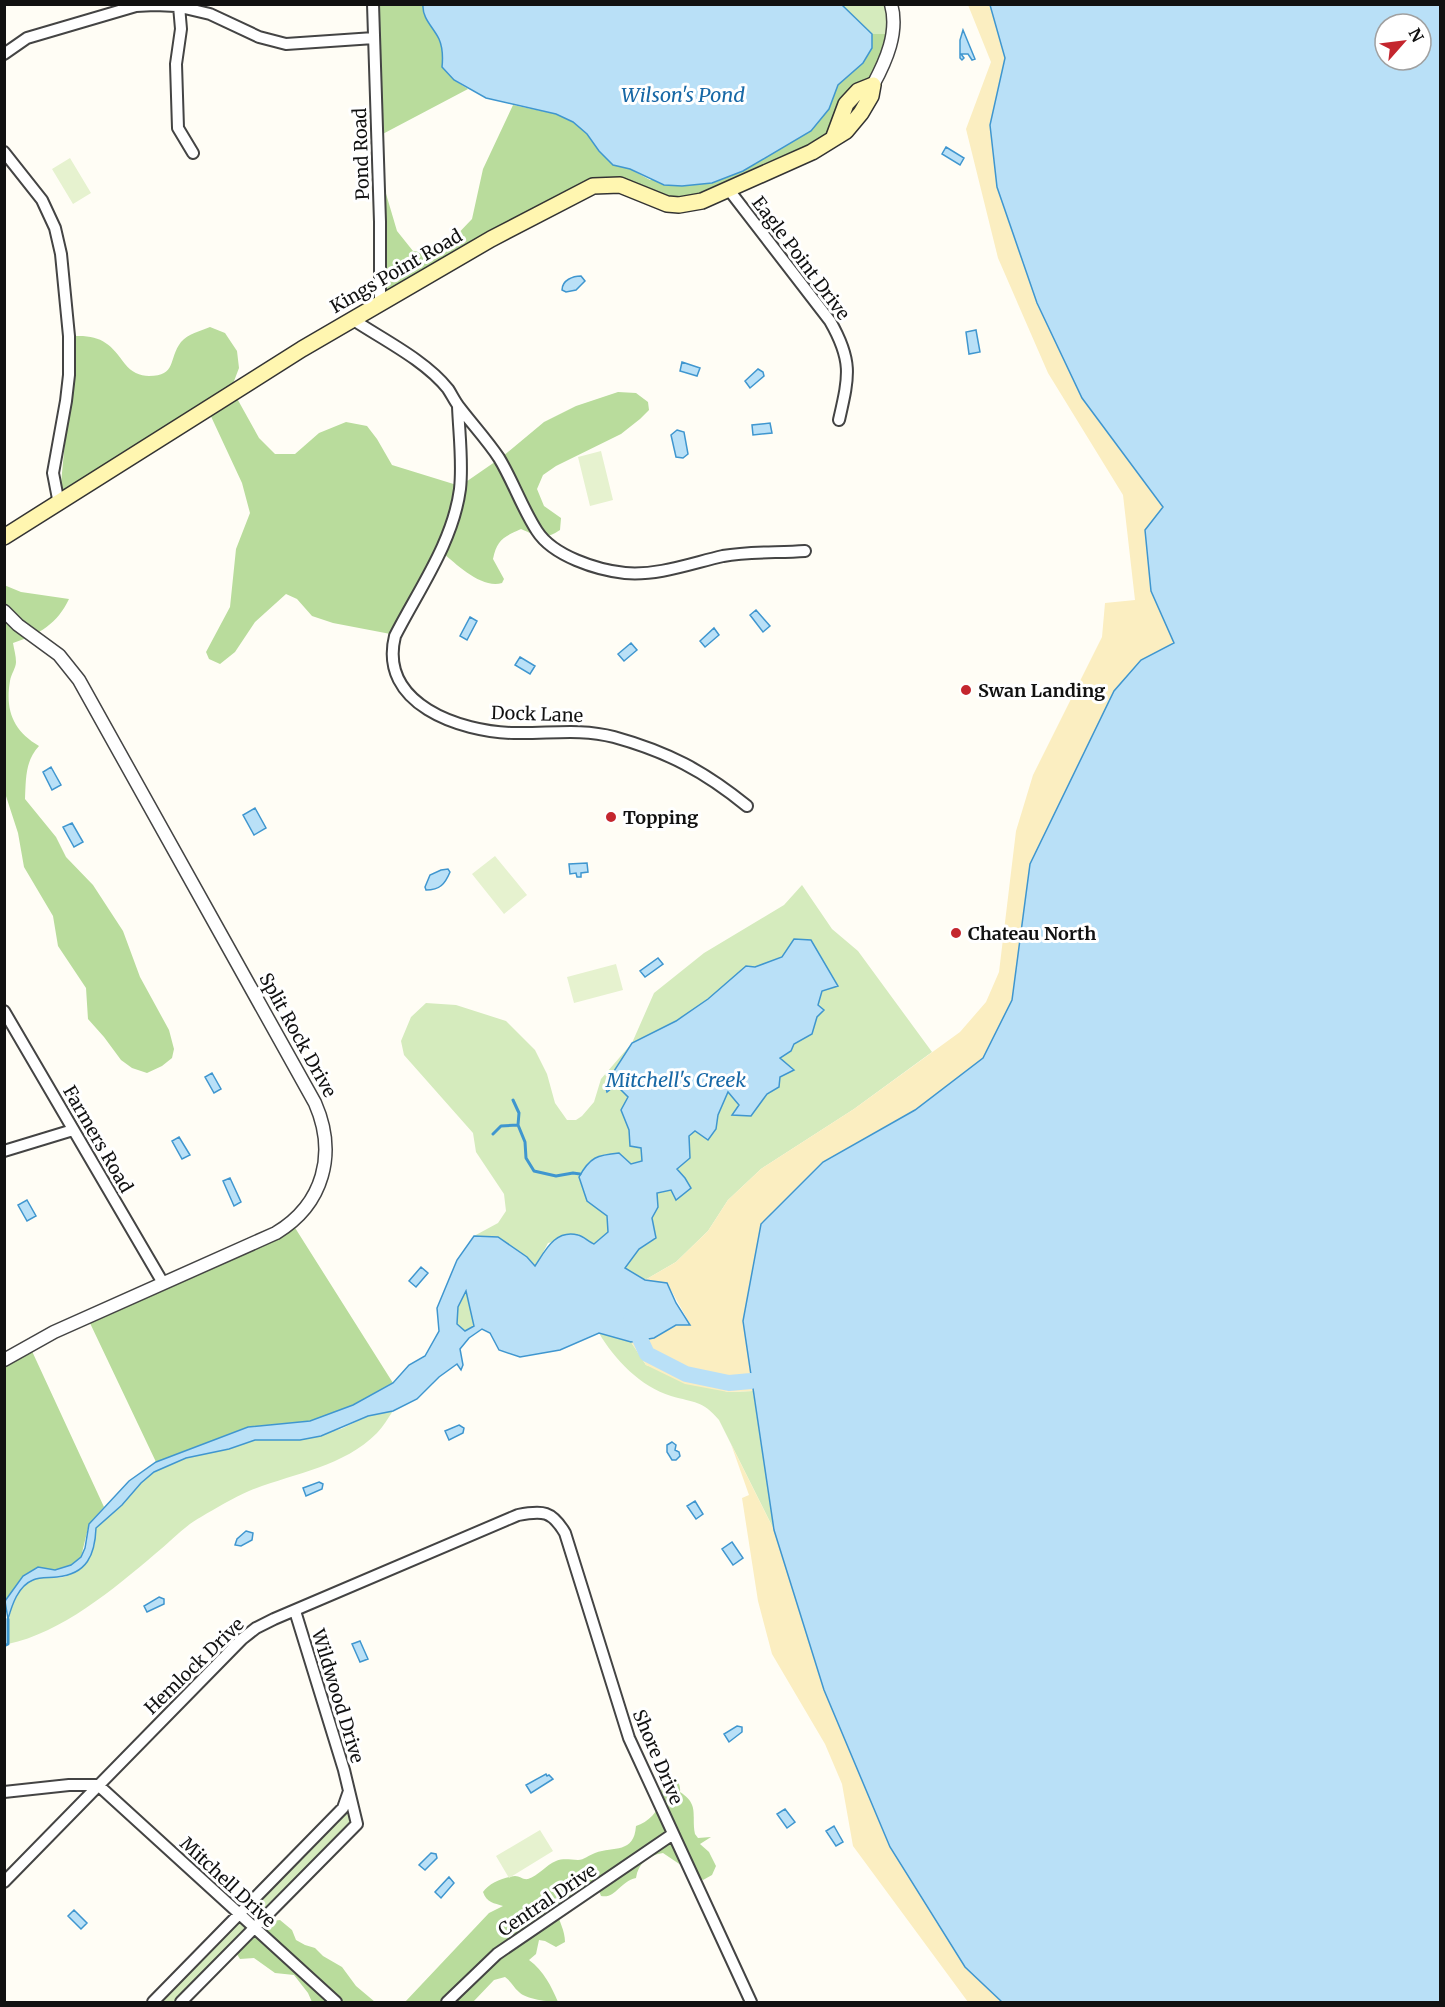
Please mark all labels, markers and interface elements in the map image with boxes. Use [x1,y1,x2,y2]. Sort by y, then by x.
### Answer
north arrow [1373,12,1433,72]
text: N [1404,25,1428,46]
water label: Wilson's Pond [621,82,745,107]
street label: Pond Road [348,107,374,201]
street label: Eagle Point Drive [747,192,855,324]
street label: Kings Point Road [326,224,466,318]
place label: Swan Landing [978,679,1105,702]
marker: Swan Landing [959,683,973,697]
street label: Dock Lane [491,701,583,727]
place label: Topping [623,806,698,829]
marker: Topping [604,810,618,824]
place label: Chateau North [968,922,1096,945]
marker: Chateau North [949,926,963,940]
street label: Split Rock Drive [254,969,342,1101]
water label: Mitchell's Creek [605,1067,746,1092]
street label: Farmers Road [58,1081,138,1197]
street label: Hemlock Drive [140,1613,248,1719]
street label: Wildwood Drive [306,1625,369,1766]
street label: Shore Drive [628,1706,688,1808]
street label: Mitchell Drive [175,1832,281,1932]
street label: Central Drive [493,1859,601,1941]

